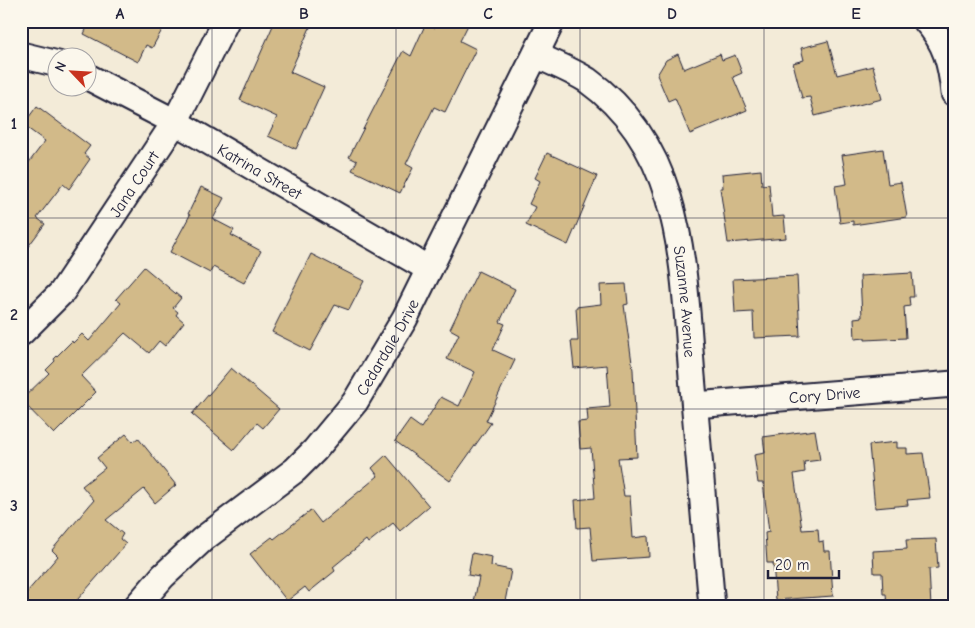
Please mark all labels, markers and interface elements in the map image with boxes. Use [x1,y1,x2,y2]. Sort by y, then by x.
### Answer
text: A [116,5,125,23]
text: B [299,5,309,23]
text: C [483,5,493,23]
text: D [667,5,677,23]
text: E [851,5,861,23]
north arrow [48,48,98,98]
text: N [51,59,70,74]
text: 1 [11,115,17,133]
street label: Katrina Street [214,141,305,204]
street label: Jana Court [106,148,163,221]
street label: Suzanne Avenue [670,245,699,358]
street label: Cedardale Drive [353,296,423,399]
text: 2 [10,306,18,324]
street label: Cory Drive [788,384,861,407]
text: 3 [10,497,18,515]
scale bar [768,548,839,580]
text: 20 m [775,556,809,574]

